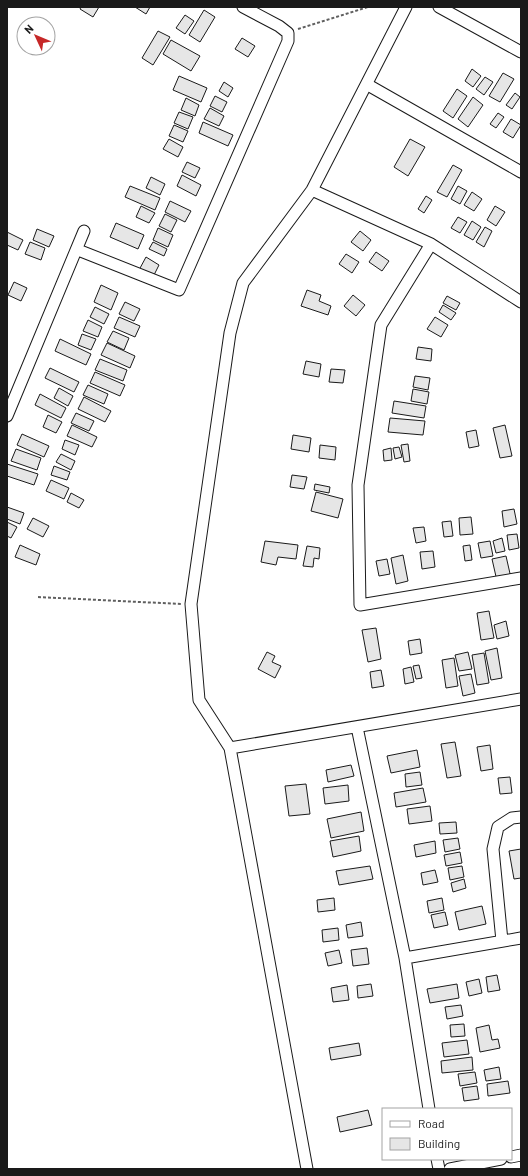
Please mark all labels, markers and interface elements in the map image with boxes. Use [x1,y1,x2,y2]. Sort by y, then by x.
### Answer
north arrow [16,16,56,56]
text: N [21,22,36,36]
legend [382,1108,512,1160]
text: Road [418,1116,445,1130]
text: Building [418,1136,460,1150]

